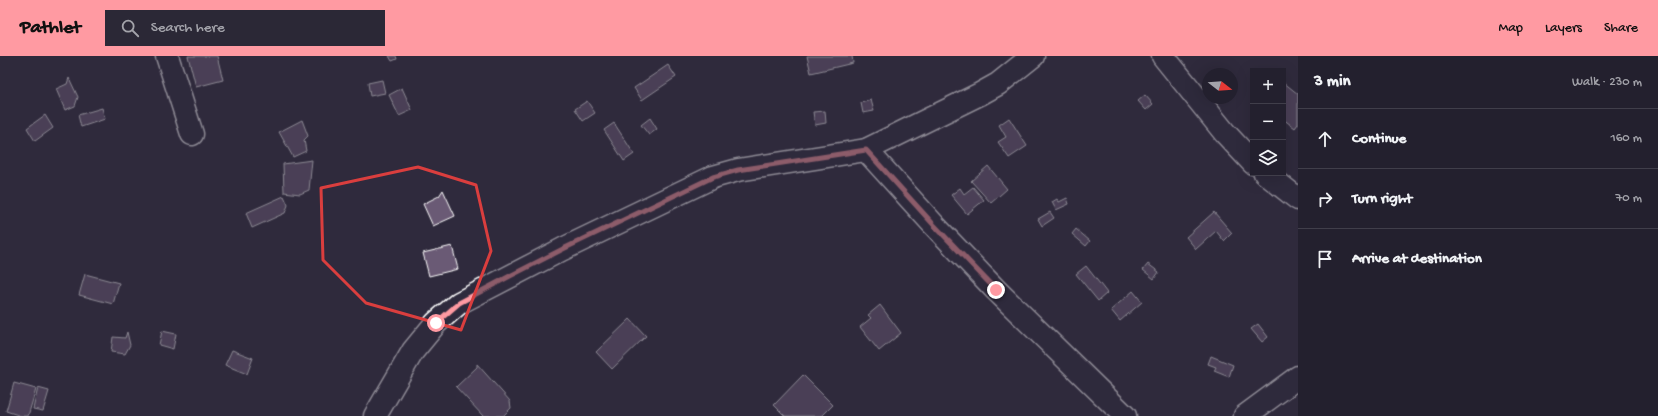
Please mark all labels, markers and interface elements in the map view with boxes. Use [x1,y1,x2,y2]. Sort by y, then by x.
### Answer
search box [105,10,385,46]
text: Pathlet [20,17,81,40]
icon: search [119,17,141,39]
text: Search here [151,19,225,37]
text: Map [1499,20,1523,37]
text: Layers [1545,20,1582,37]
text: Share [1604,20,1638,37]
north arrow [1202,68,1238,104]
map controls [1250,68,1286,176]
button: + [1250,68,1286,104]
text: 3 min [1314,72,1351,92]
text: Walk · 230 m [1572,75,1642,90]
button: − [1250,104,1286,140]
icon: ahead [1314,128,1336,150]
text: Continue [1352,130,1406,148]
text: 160 m [1610,131,1642,146]
button: layers [1250,140,1286,176]
icon: right [1314,188,1336,210]
text: Turn right [1352,190,1412,208]
text: 70 m [1616,191,1642,206]
icon: arrive [1314,248,1336,270]
text: Arrive at destination [1352,250,1482,268]
route end [987,281,1005,299]
route start [427,314,445,332]

